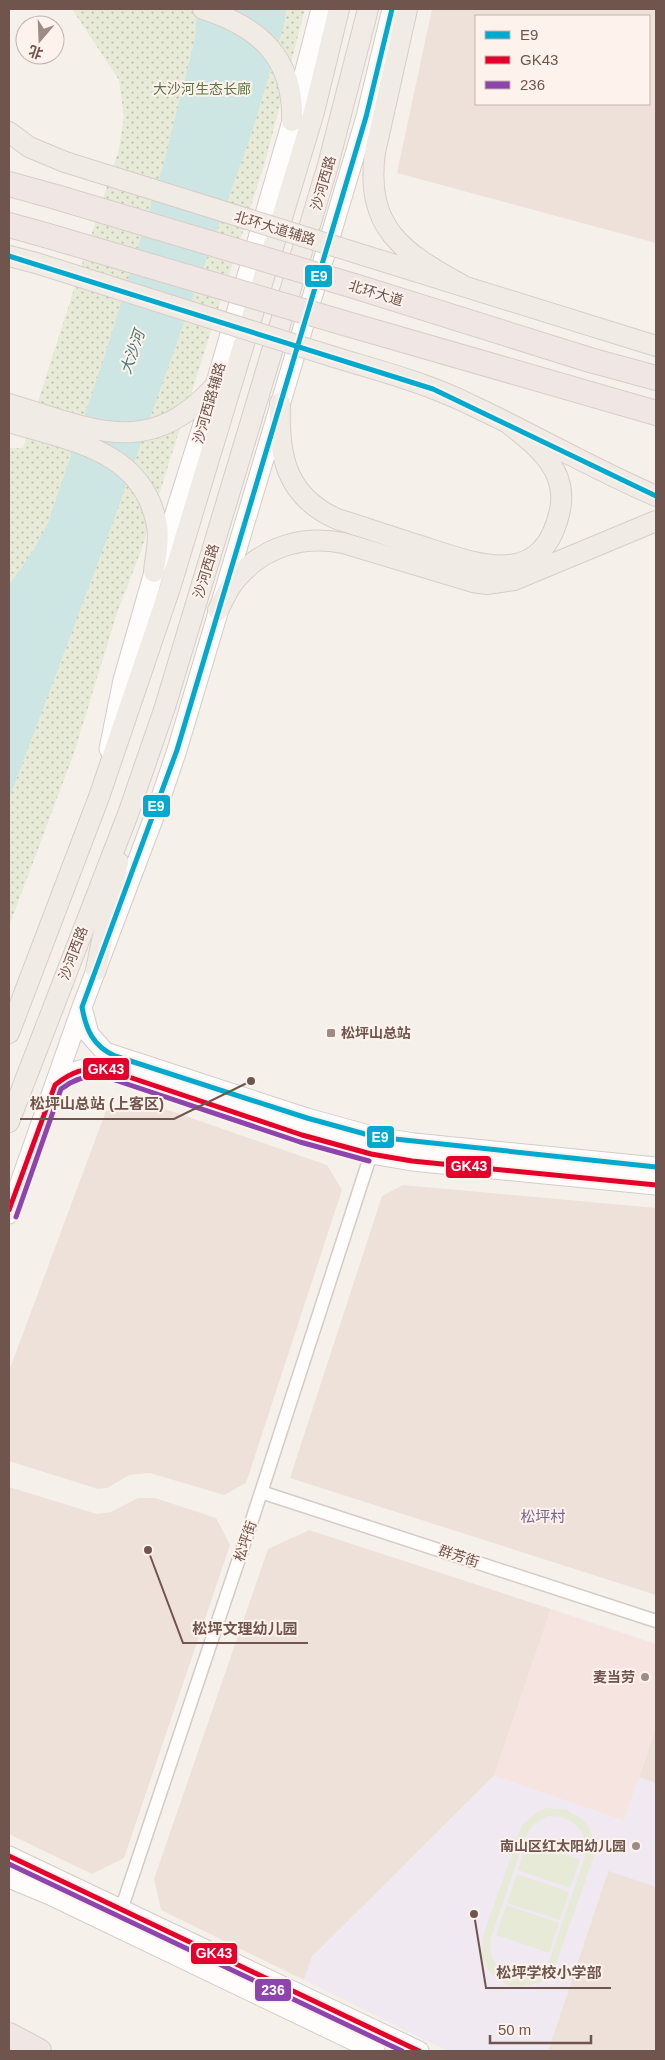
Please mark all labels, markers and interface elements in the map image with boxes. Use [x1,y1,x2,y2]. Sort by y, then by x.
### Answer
north arrow [15,15,65,65]
legend [475,15,650,105]
text: E9 [520,26,538,43]
text: 北 [27,42,45,62]
text: GK43 [520,51,558,68]
text: 236 [520,76,545,93]
park label: 大沙河生态长廊 [153,81,251,97]
street label: 沙河西路 [308,154,338,212]
street label: 北环大道辅路 [232,208,318,248]
line badge: E9 [304,264,333,288]
text: E9 [310,268,328,284]
street label: 北环大道 [347,277,405,309]
water label: 大沙河 [117,325,148,376]
street label: 沙河西路辅路 [190,360,228,446]
street label: 沙河西路 [190,542,222,600]
line badge: E9 [142,794,171,818]
text: E9 [147,798,165,814]
street label: 沙河西路 [55,924,91,982]
place label: 松坪山总站 [341,1025,411,1041]
marker: 松坪山总站 [325,1027,337,1039]
line badge: GK43 [82,1057,130,1081]
text: GK43 [88,1061,124,1077]
callout: 松坪山总站 (上客区) [20,1089,174,1119]
text: 松坪山总站 (上客区) [30,1095,164,1112]
line badge: E9 [366,1125,395,1149]
text: E9 [371,1129,389,1145]
line badge: GK43 [445,1155,492,1179]
text: GK43 [451,1158,487,1174]
district label: 松坪村 [520,1508,566,1525]
street label: 松坪街 [231,1519,259,1563]
street label: 群芳街 [437,1542,481,1570]
callout: 松坪文理幼儿园 [183,1613,308,1643]
text: 松坪文理幼儿园 [192,1620,298,1637]
place label: 麦当劳 [593,1669,635,1685]
marker: 麦当劳 [639,1671,651,1683]
place label: 南山区红太阳幼儿园 [500,1838,626,1854]
marker: 南山区红太阳幼儿园 [630,1840,642,1852]
line badge: GK43 [190,1942,238,1965]
text: GK43 [196,1945,232,1961]
callout: 松坪学校小学部 [486,1958,611,1988]
text: 松坪学校小学部 [496,1964,602,1981]
line badge: 236 [254,1978,292,2002]
text: 236 [261,1982,285,1998]
scale bar [490,2012,591,2044]
text: 50 m [498,2021,531,2038]

